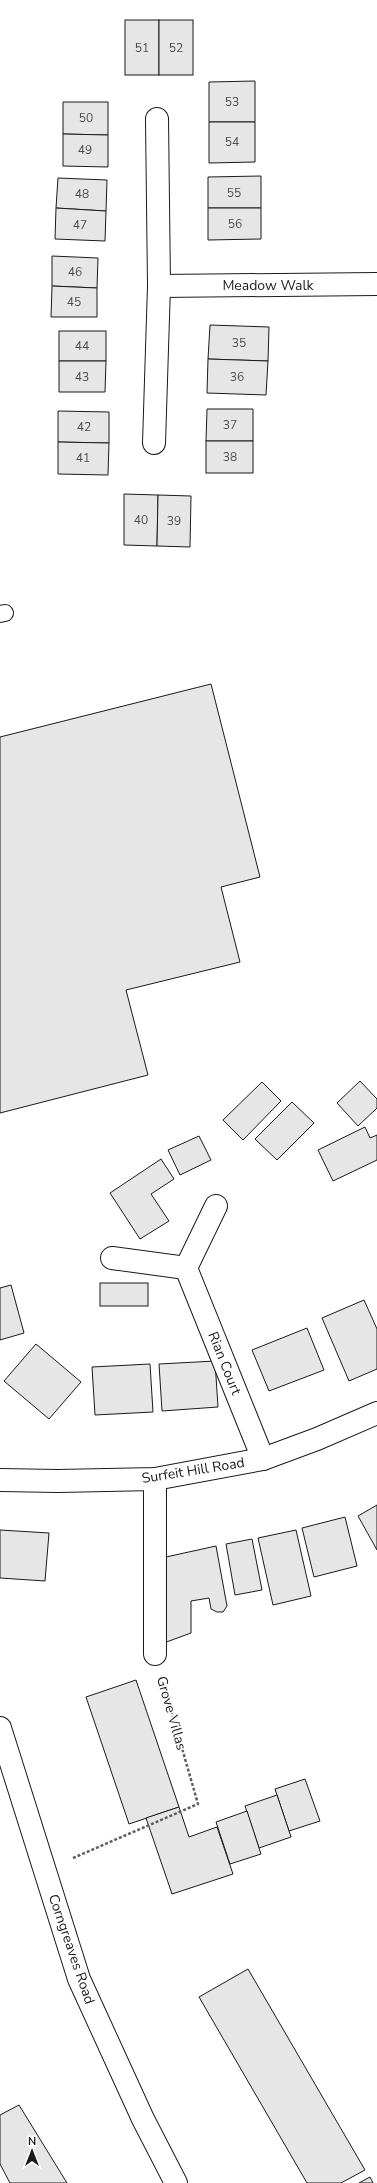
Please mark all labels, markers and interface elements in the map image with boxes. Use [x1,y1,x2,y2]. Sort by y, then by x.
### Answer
house number: 51 [135,40,149,56]
house number: 52 [169,40,183,56]
house number: 53 [225,94,239,110]
house number: 50 [79,110,93,126]
house number: 54 [225,134,239,150]
house number: 49 [78,142,92,158]
house number: 55 [227,185,241,201]
house number: 48 [75,186,89,202]
house number: 56 [228,216,242,232]
house number: 47 [73,217,87,233]
house number: 46 [68,264,82,280]
street label: Meadow Walk [222,276,315,295]
house number: 45 [67,294,81,310]
house number: 35 [232,335,246,351]
house number: 44 [75,338,89,354]
house number: 43 [75,369,89,385]
house number: 36 [230,369,244,385]
house number: 37 [223,417,237,433]
house number: 42 [77,419,91,435]
house number: 38 [223,449,237,465]
house number: 41 [76,450,90,466]
house number: 40 [134,512,148,528]
house number: 39 [167,513,181,529]
street label: Rian Court [203,1329,246,1398]
street label: Surfeit Hill Road [140,1453,246,1488]
street label: Grove Villas [152,1674,191,1753]
street label: Corngreaves Road [44,1892,99,2007]
north arrow [12,2131,52,2171]
text: N [28,2134,36,2149]

